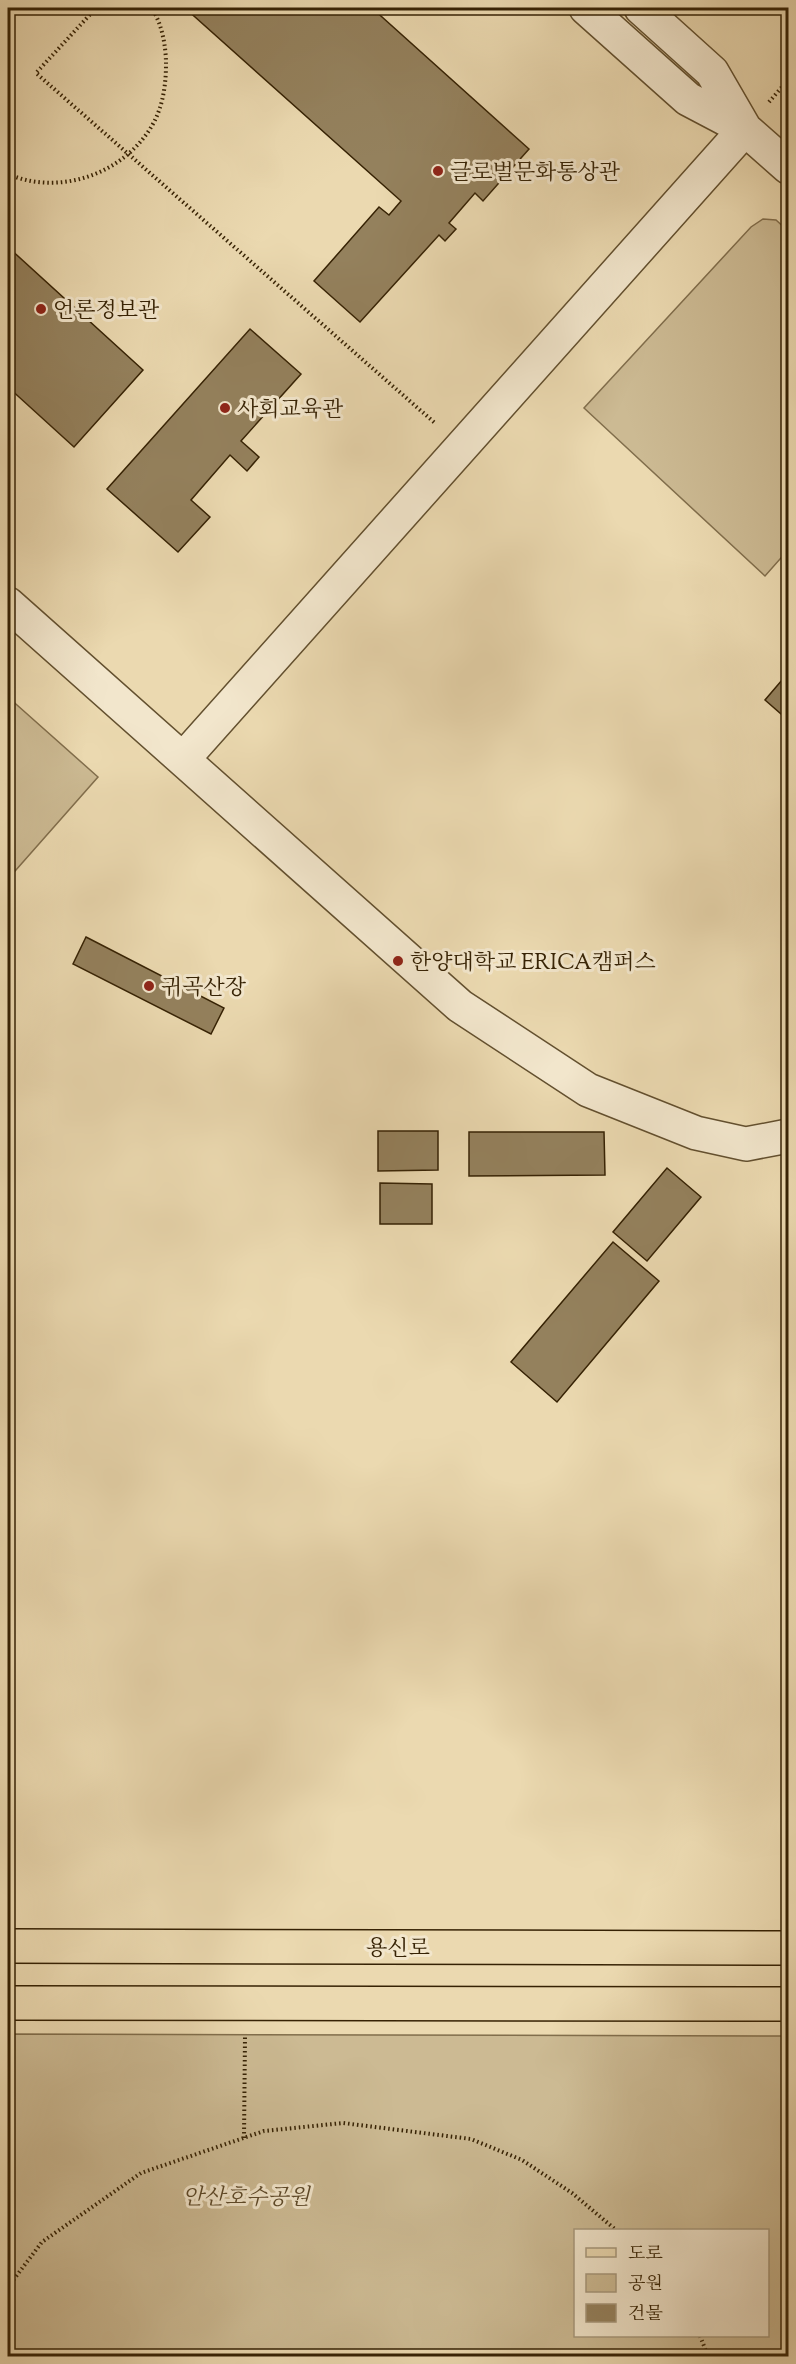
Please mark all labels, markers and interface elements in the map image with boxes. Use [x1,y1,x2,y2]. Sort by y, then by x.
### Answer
place label: 글로벌문화통상관 [450,158,621,190]
marker: 글로벌문화통상관 [431,164,445,178]
place label: 언론정보관 [53,296,160,328]
marker: 언론정보관 [34,302,48,316]
place label: 사회교육관 [237,395,344,427]
marker: 사회교육관 [218,401,232,415]
place label: 한양대학교 ERICA캠퍼스 [410,948,656,980]
marker: 한양대학교 ERICA캠퍼스 [391,954,405,968]
place label: 귀곡산장 [161,973,247,1005]
marker: 귀곡산장 [142,979,156,993]
street label: 용신로 [366,1934,430,1966]
park label: 안산호수공원 [182,2183,312,2215]
legend [574,2229,769,2337]
text: 도로 [628,2242,663,2268]
text: 공원 [628,2272,663,2298]
text: 건물 [628,2302,663,2328]

